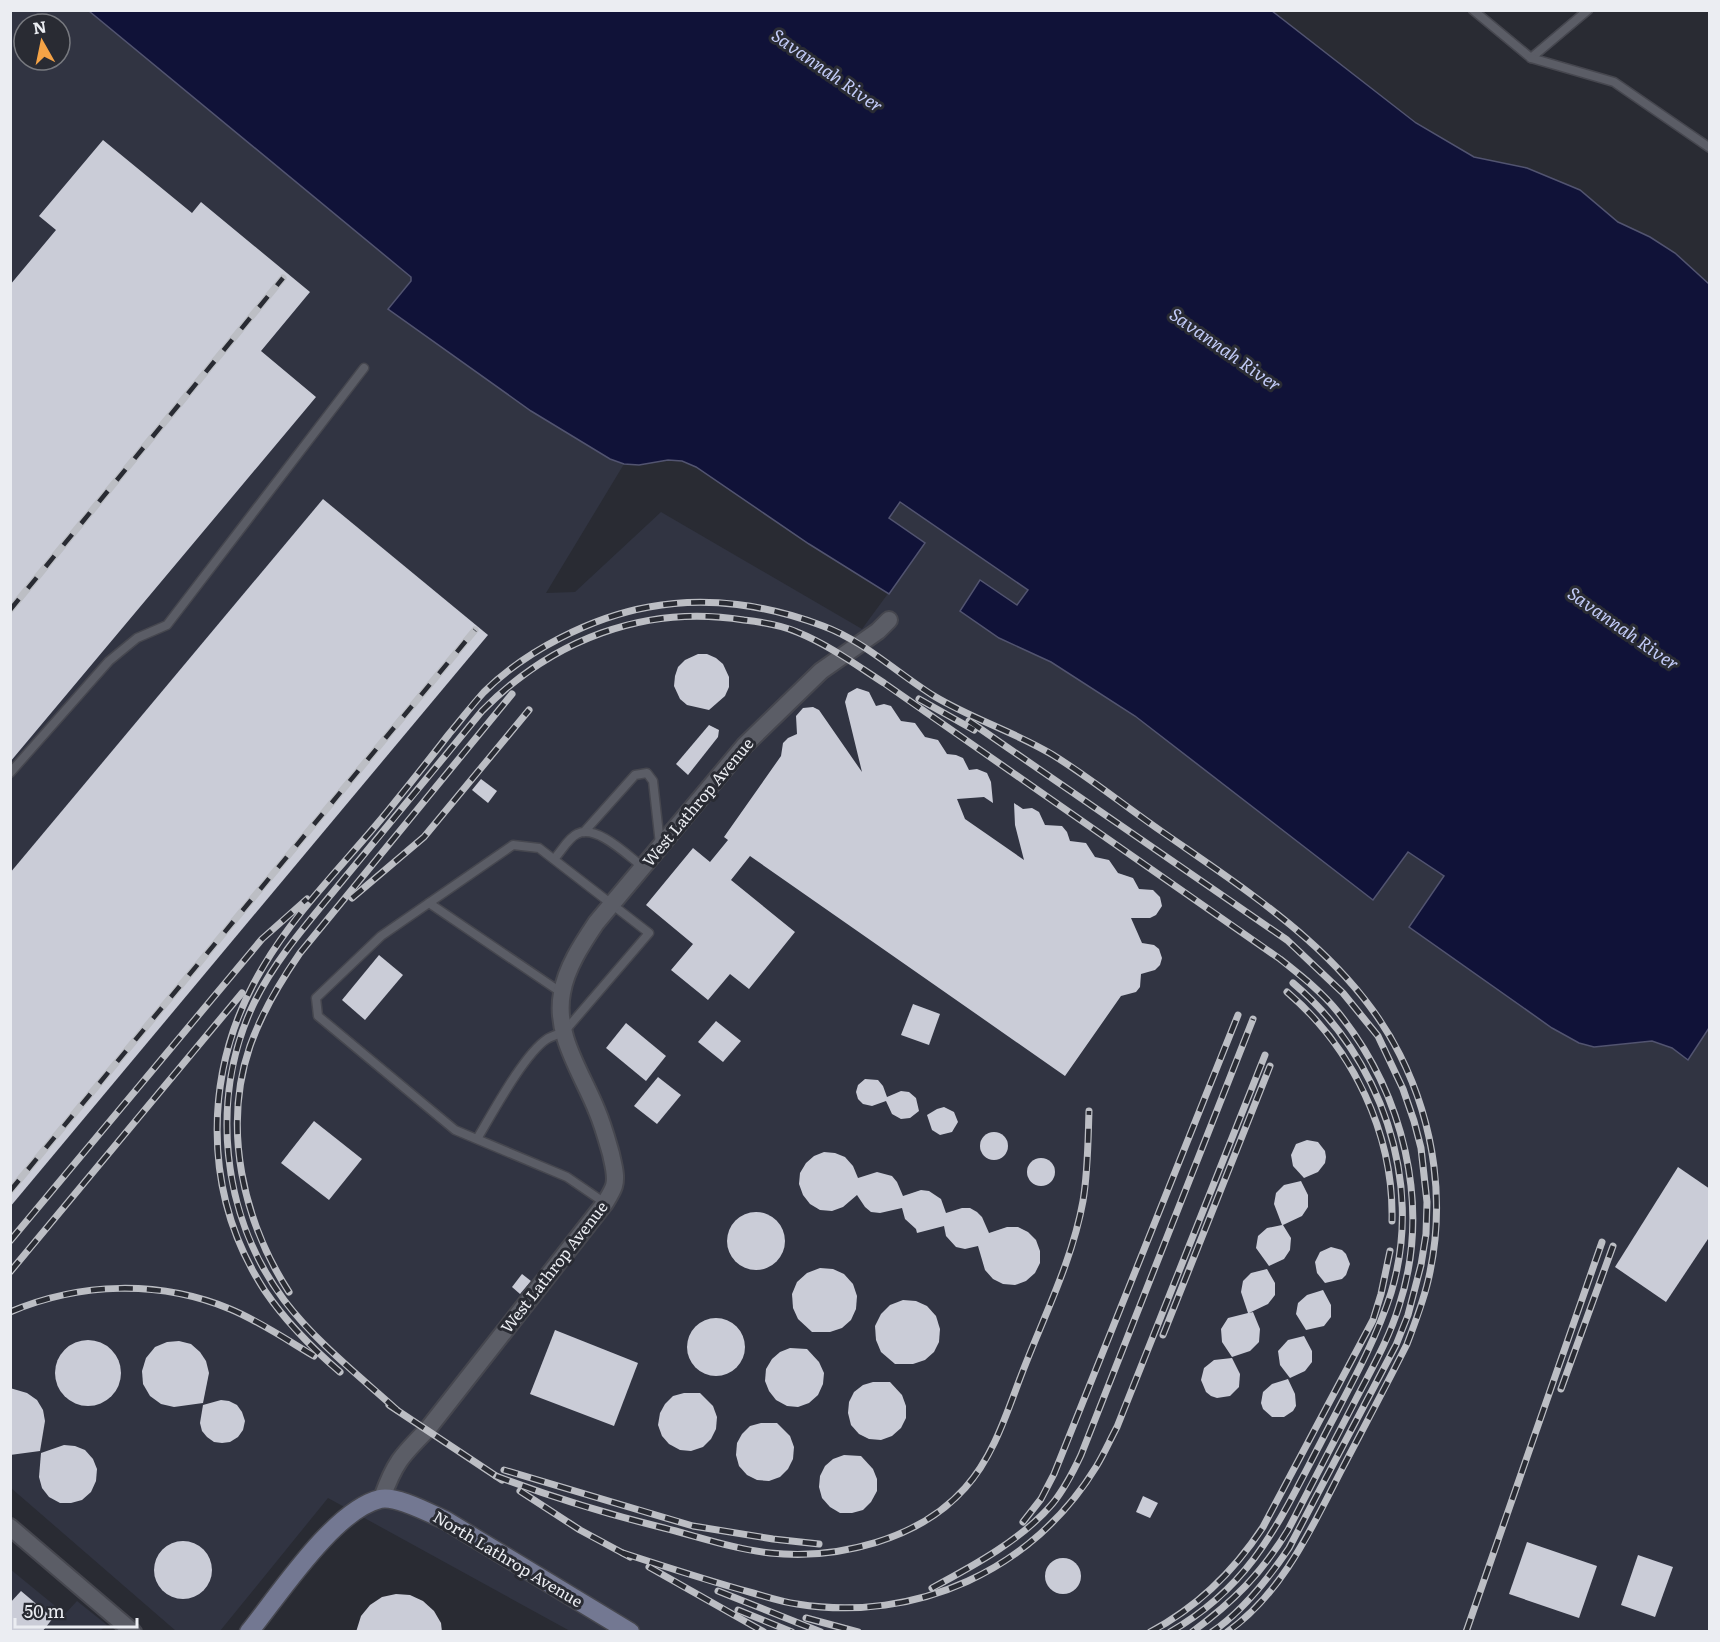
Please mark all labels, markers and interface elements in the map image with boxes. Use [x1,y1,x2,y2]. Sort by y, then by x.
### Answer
north arrow [12,12,72,72]
text: N [31,13,48,39]
water label: Savannah River [767,21,889,118]
water label: Savannah River [1165,300,1287,397]
water label: Savannah River [1563,579,1685,676]
street label: West Lathrop Avenue [636,732,758,871]
street label: West Lathrop Avenue [494,1195,613,1338]
street label: North Lathrop Avenue [429,1504,588,1612]
scale bar [15,1591,136,1629]
text: 50 m [24,1597,65,1624]

